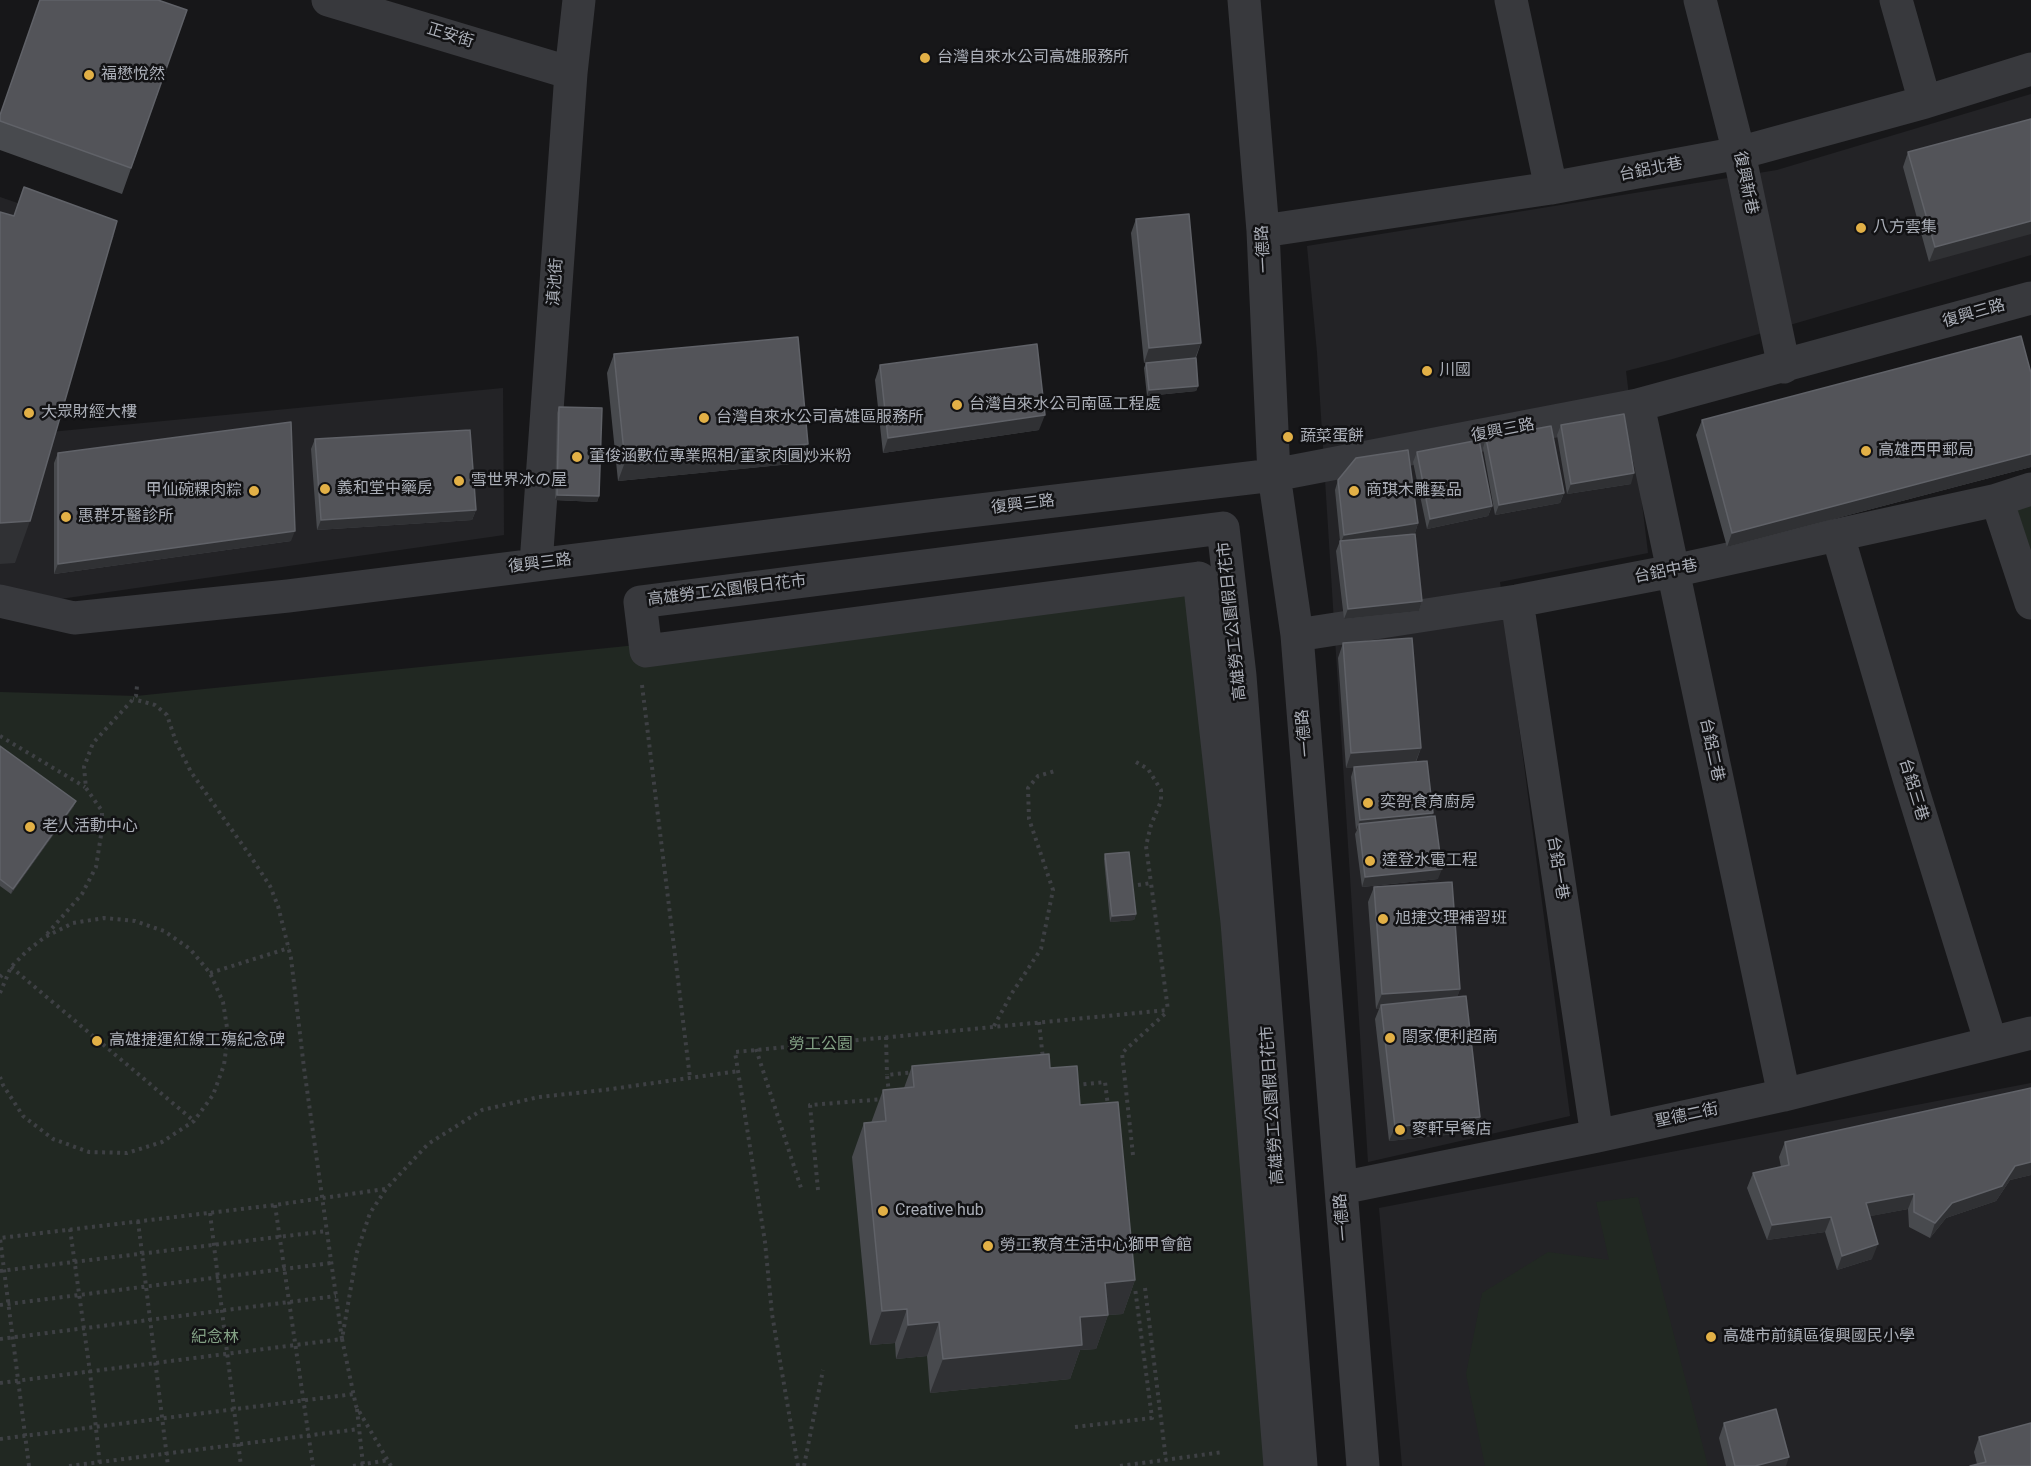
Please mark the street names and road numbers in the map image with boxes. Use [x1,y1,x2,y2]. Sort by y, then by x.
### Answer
street label: 正安街 [424,20,476,52]
street label: 復興新巷 [1729,150,1761,216]
street label: 台鋁北巷 [1618,154,1684,186]
street label: 一德路 [1253,225,1275,273]
street label: 滇池街 [545,257,567,307]
street label: 復興三路 [1941,296,2007,332]
street label: 復興三路 [1470,415,1536,447]
street label: 復興三路 [990,492,1056,518]
street label: 高雄勞工公園假日花市 [1215,540,1251,702]
street label: 復興三路 [507,551,573,577]
street label: 台鋁中巷 [1633,556,1699,588]
street label: 高雄勞工公園假日花市 [646,572,808,610]
street label: 一德路 [1293,708,1317,758]
street label: 台鋁二巷 [1695,717,1727,783]
street label: 台鋁三巷 [1894,757,1932,823]
street label: 台鋁一巷 [1543,835,1571,901]
street label: 高雄勞工公園假日花市 [1258,1025,1288,1185]
street label: 聖德二街 [1654,1100,1720,1132]
street label: 一德路 [1331,1192,1355,1242]

